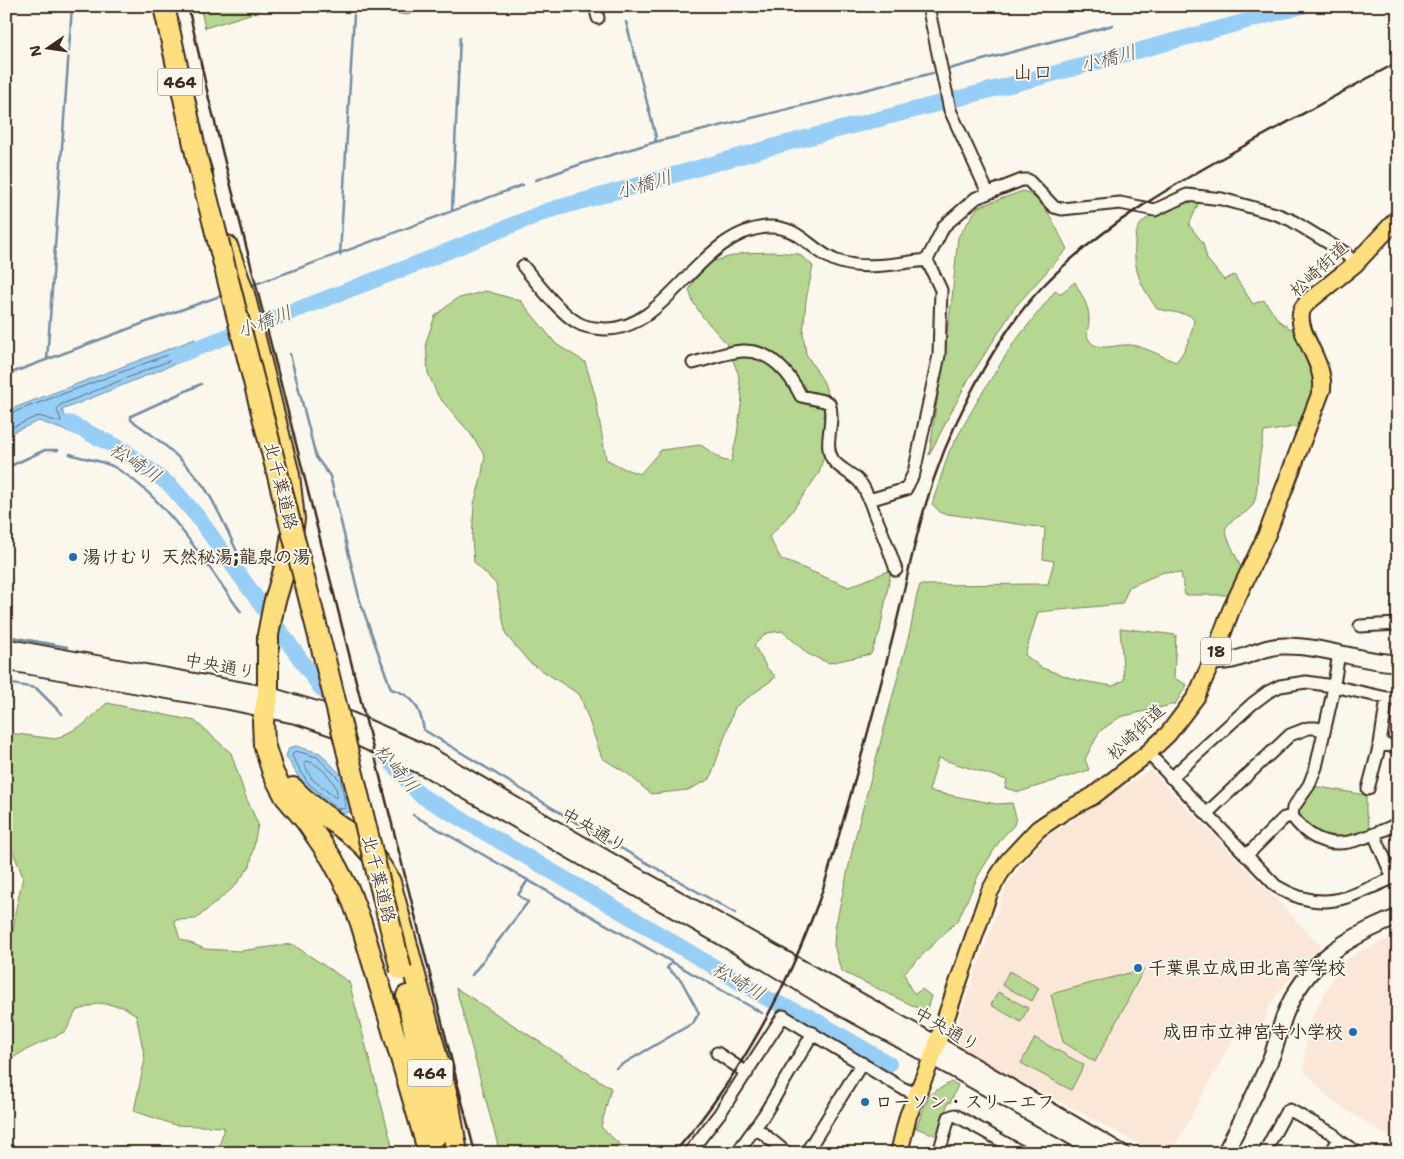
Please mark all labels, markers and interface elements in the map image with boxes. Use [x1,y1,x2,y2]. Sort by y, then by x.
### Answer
north arrow [22,22,72,72]
water label: 小橋川 [1077,39,1139,78]
text: N [25,43,45,58]
district label: 山口 [1013,59,1053,85]
road number: 464 [158,68,202,95]
water label: 小橋川 [613,165,675,204]
street label: 松崎街道 [1284,236,1354,302]
water label: 小橋川 [233,300,295,343]
water label: 松崎川 [105,436,166,488]
street label: 北千葉道路 [258,439,304,533]
place label: 湯けむり 天然秘湯;龍泉の湯 [83,545,311,569]
marker: 湯けむり 天然秘湯;龍泉の湯 [67,551,79,563]
road number: 18 [1201,637,1231,664]
street label: 中央通り [182,647,258,685]
street label: 松崎街道 [1102,698,1170,766]
water label: 松崎川 [368,739,425,798]
street label: 中央通り [557,802,631,858]
street label: 北千葉道路 [356,832,402,926]
water label: 松崎川 [708,956,770,1007]
place label: 千葉県立成田北高等学校 [1148,956,1346,980]
marker: 千葉県立成田北高等学校 [1132,962,1144,974]
street label: 中央通り [910,1001,984,1057]
place label: 成田市立神宮寺小学校 [1163,1020,1343,1044]
marker: 成田市立神宮寺小学校 [1347,1026,1359,1038]
road number: 464 [408,1060,452,1086]
place label: ローソン・スリーエフ [875,1090,1055,1114]
marker: ローソン・スリーエフ [859,1096,871,1108]

